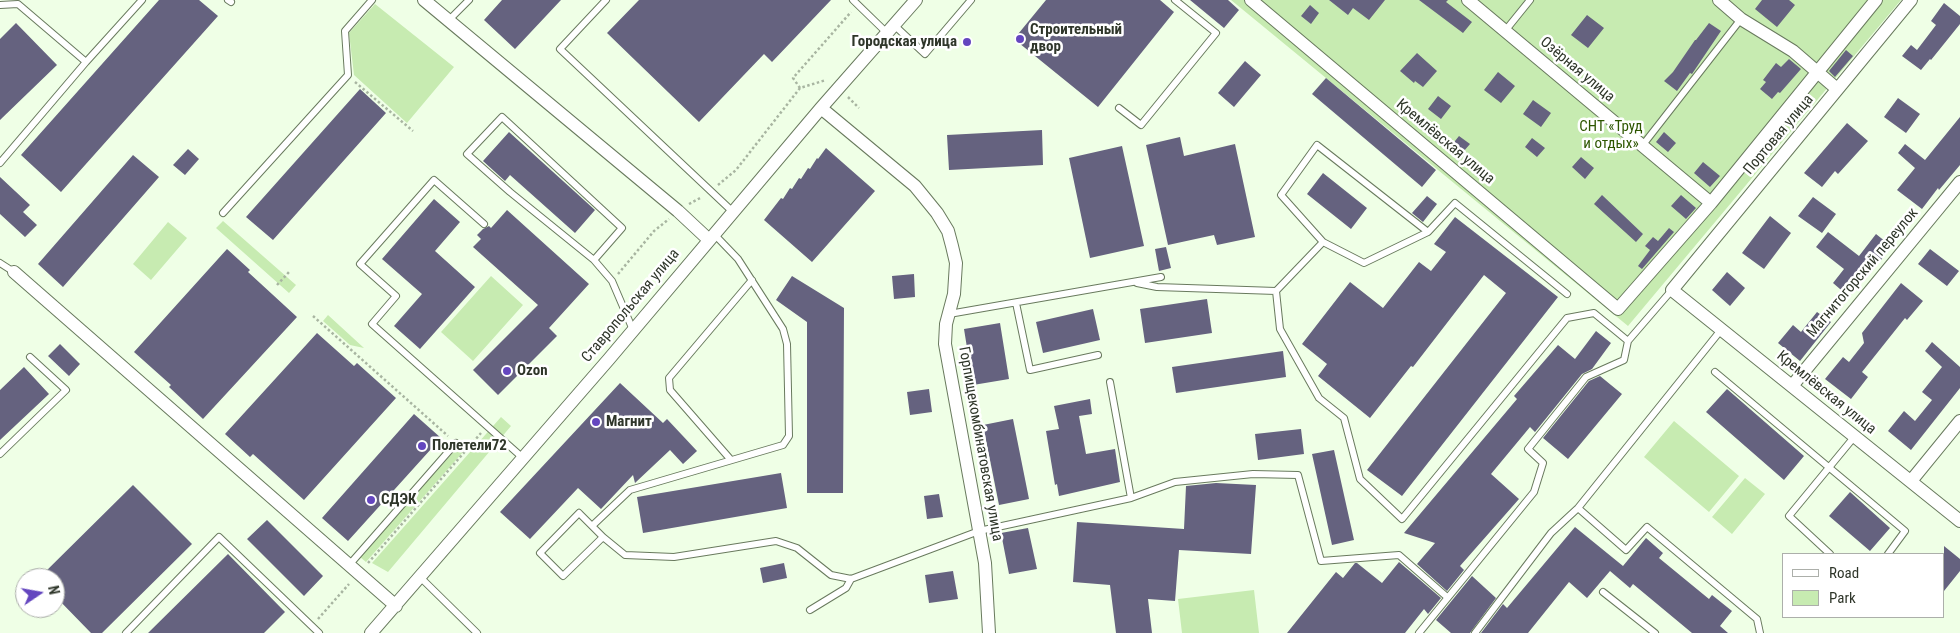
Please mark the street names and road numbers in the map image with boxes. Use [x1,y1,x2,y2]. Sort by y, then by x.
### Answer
street label: Озёрная улица [1536,34,1618,106]
street label: Портовая улица [1740,91,1818,179]
street label: Кремлёвская улица [1392,96,1498,188]
street label: Магнитогорский переулок [1804,205,1922,341]
street label: Ставропольская улица [578,246,684,366]
street label: Горпищекомбинатовская улица [954,345,1006,543]
street label: Кремлёвская улица [1773,347,1879,439]

